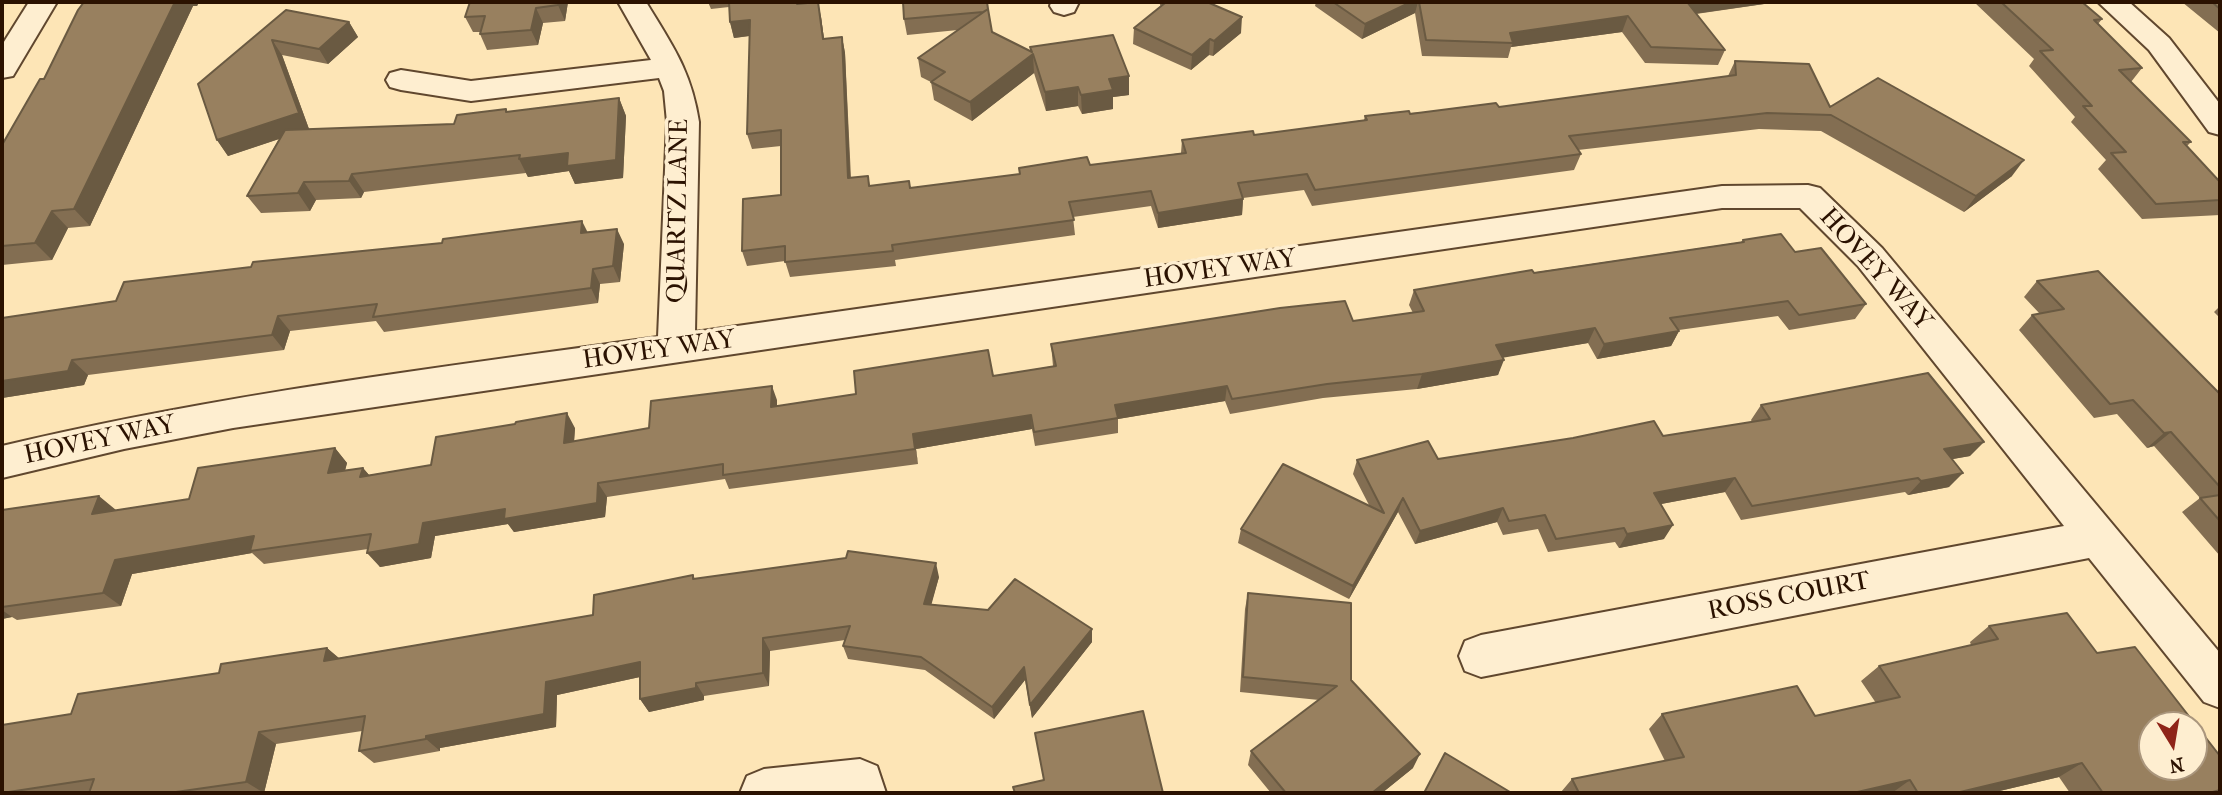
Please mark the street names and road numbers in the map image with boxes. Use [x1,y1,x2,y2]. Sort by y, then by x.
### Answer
street label: QUARTZ LANE [662,119,696,303]
street label: HOVEY WAY [1812,202,1938,338]
street label: HOVEY WAY [1142,244,1298,296]
street label: HOVEY WAY [581,325,737,377]
street label: HOVEY WAY [21,410,179,472]
street label: ROSS COURT [1705,566,1873,628]

